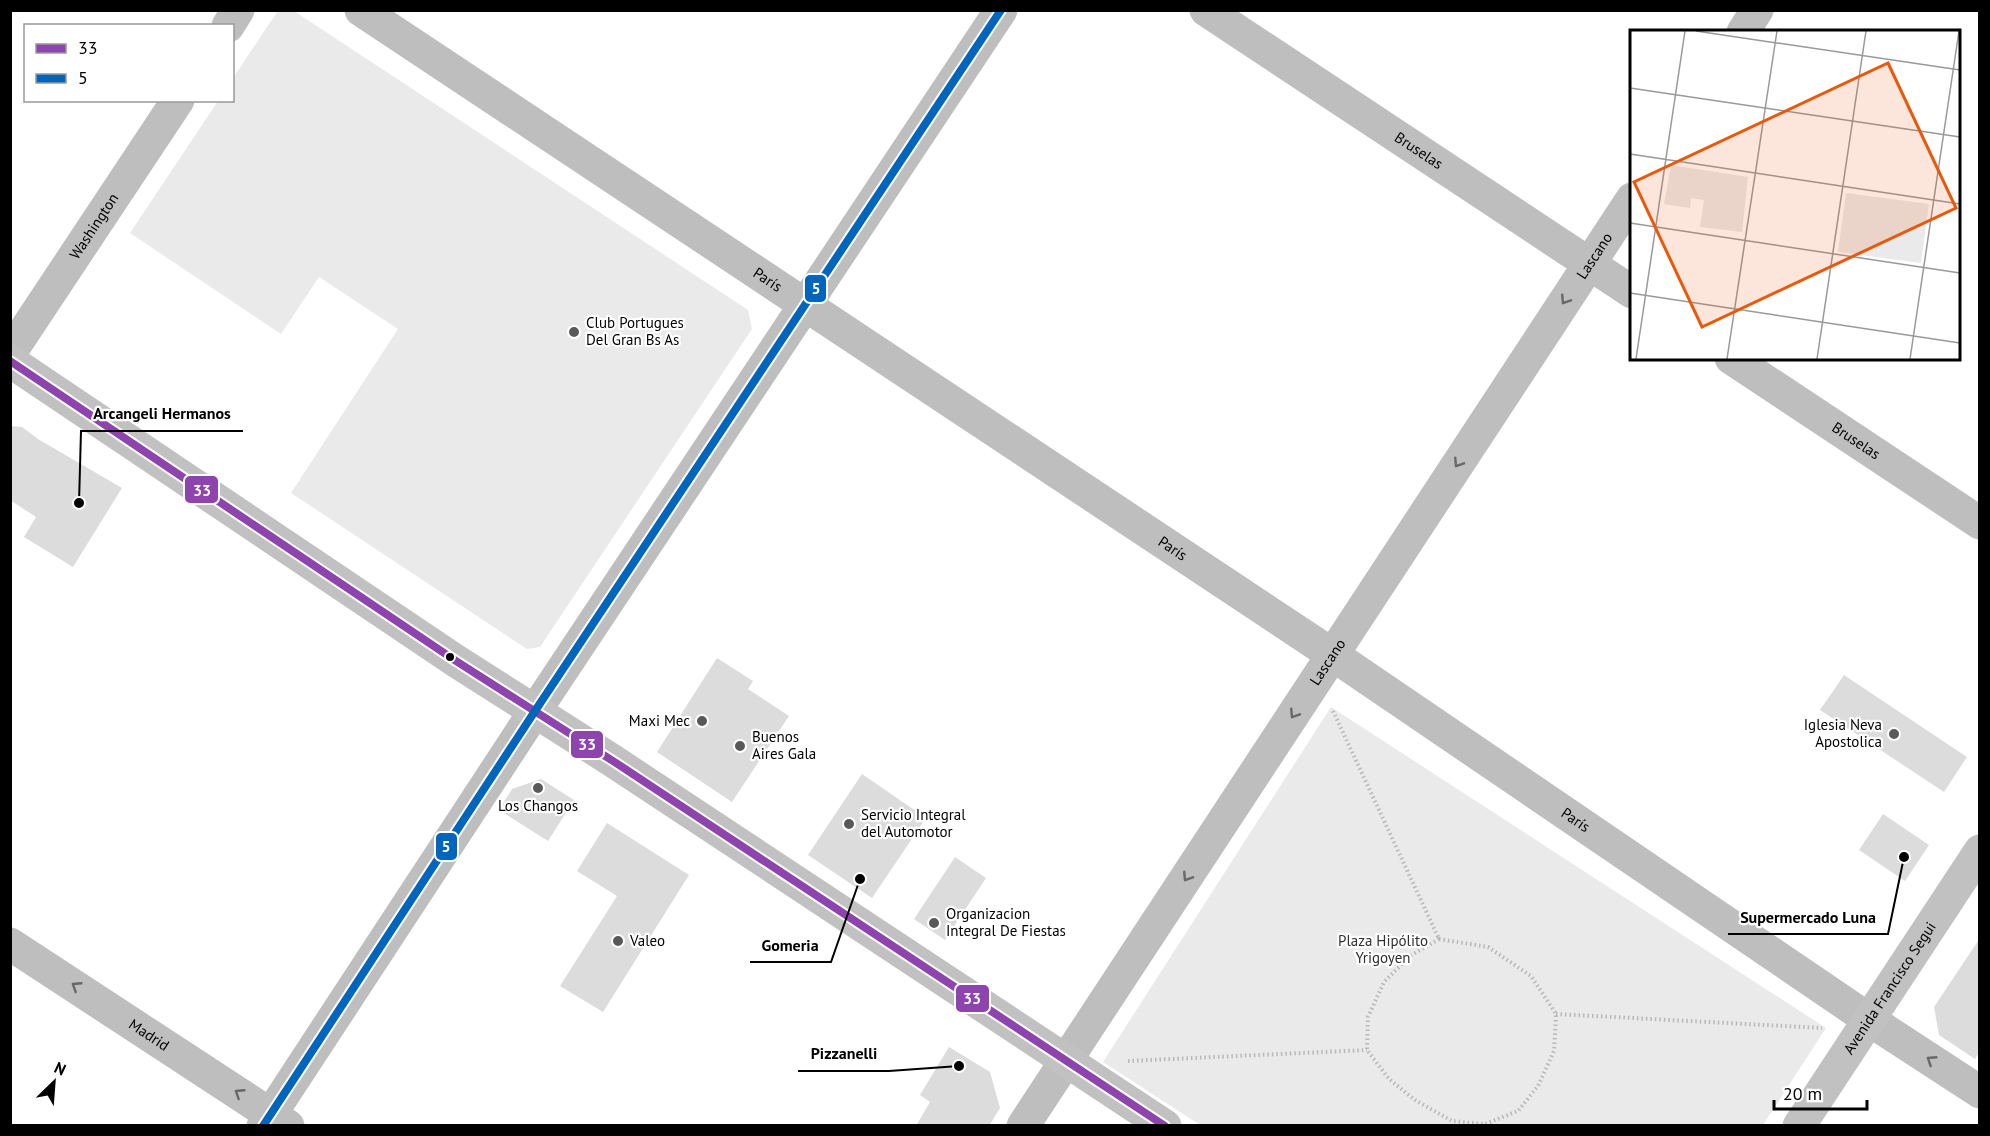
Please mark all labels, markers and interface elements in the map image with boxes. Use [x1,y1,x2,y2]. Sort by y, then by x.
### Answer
legend [24,24,234,102]
inset map [1630,30,1960,360]
text: 33 [78,36,98,59]
text: 5 [78,66,88,89]
street label: Bruselas [1391,127,1447,173]
street label: Washington [65,189,122,263]
street label: Lascano [1572,229,1616,283]
street label: París [750,263,786,296]
line badge: 5 [804,274,827,303]
text: 5 [811,278,821,298]
one-way arrow [1560,294,1572,304]
place label: Club Portugues Del Gran Bs As [586,313,684,349]
marker: Club Portugues Del Gran Bs As [567,325,581,339]
callout: Arcangeli Hermanos [81,397,243,431]
text: Arcangeli Hermanos [93,403,231,423]
street label: Bruselas [1829,418,1884,463]
one-way arrow [1454,456,1465,467]
line badge: 33 [184,475,219,504]
text: 33 [193,480,211,500]
street label: París [1155,532,1191,565]
street label: Lascano [1305,635,1349,689]
unlabelled marker [444,651,456,663]
one-way arrow [1290,708,1301,719]
place label: Maxi Mec [629,711,690,730]
marker: Maxi Mec [695,714,709,728]
place label: Iglesia Neva Apostolica [1804,715,1882,751]
place label: Buenos Aires Gala [752,727,816,763]
marker: Iglesia Neva Apostolica [1887,727,1901,741]
line badge: 33 [570,730,604,759]
text: 33 [578,734,596,754]
marker: Buenos Aires Gala [733,739,747,753]
marker: Los Changos [531,781,545,795]
place label: Los Changos [498,796,578,815]
street label: París [1558,803,1594,836]
place label: Servicio Integral del Automotor [861,805,966,841]
marker: Servicio Integral del Automotor [842,817,856,831]
line badge: 5 [435,832,458,861]
text: 5 [441,836,451,856]
one-way arrow [1183,871,1194,882]
callout: Supermercado Luna [1728,900,1888,934]
place label: Organizacion Integral De Fiestas [946,904,1066,940]
text: Supermercado Luna [1740,907,1876,927]
marker: Organizacion Integral De Fiestas [927,916,941,930]
street label: Avenida Francisco Segui [1839,918,1940,1058]
callout: Gomeria [750,928,831,962]
place label: Valeo [629,931,665,950]
park label: Plaza Hipólito Yrigoyen [1338,931,1428,967]
marker: Valeo [611,934,625,948]
text: Gomeria [761,935,819,955]
one-way arrow [72,982,82,994]
line badge: 33 [955,984,990,1013]
text: 33 [963,988,981,1008]
street label: Madrid [125,1014,173,1055]
callout: Pizzanelli [798,1037,889,1071]
text: Pizzanelli [811,1043,877,1063]
north arrow [24,1052,84,1112]
one-way arrow [1926,1056,1937,1067]
text: N [51,1057,69,1080]
scale bar [1774,1073,1867,1111]
text: 20 m [1783,1082,1822,1105]
one-way arrow [235,1089,246,1100]

